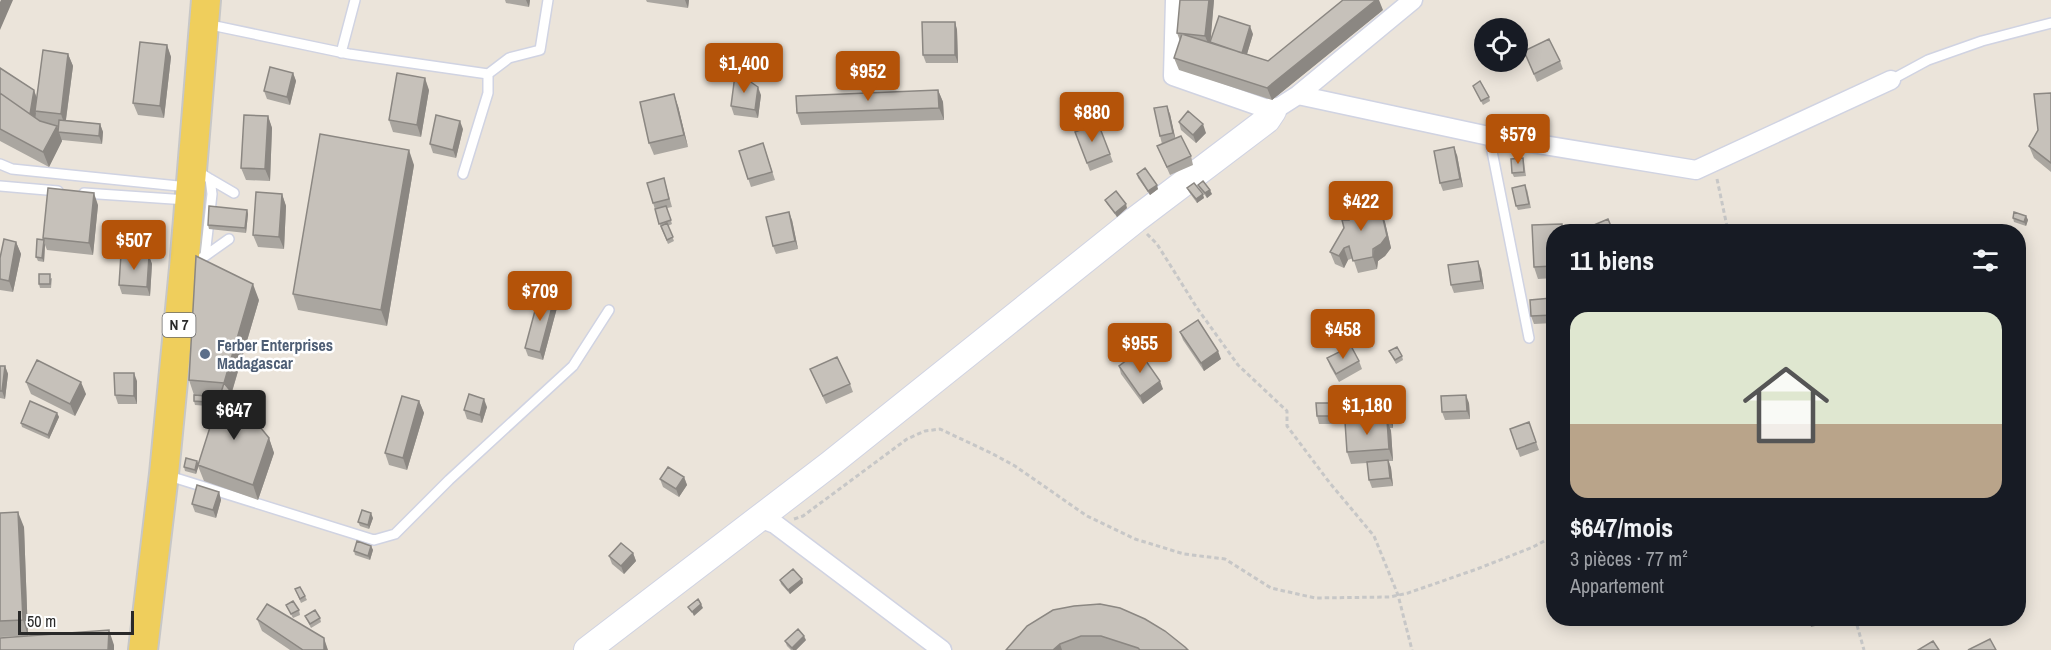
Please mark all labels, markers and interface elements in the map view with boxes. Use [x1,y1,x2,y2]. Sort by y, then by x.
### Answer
map controls [1474,18,1528,72]
button: locate [1474,18,1528,72]
pin: $1,400 [695,43,793,94]
text: $1,400 [719,49,769,76]
pin: $952 [832,51,904,102]
text: $952 [850,57,886,84]
pin: $880 [1056,92,1128,143]
text: $880 [1074,98,1110,125]
pin: $579 [1482,114,1554,165]
text: $579 [1500,120,1536,147]
pin: $422 [1325,181,1397,232]
text: $422 [1343,187,1379,214]
pin: $507 [98,220,170,271]
text: $507 [116,226,152,253]
text: 11 biens [1570,243,1654,278]
icon: filters [1969,244,2002,277]
pin: $709 [504,271,576,322]
text: $709 [522,277,558,304]
pin: $458 [1307,309,1379,360]
road number: N 7 [162,313,195,337]
text: $458 [1325,315,1361,342]
pin: $955 [1104,323,1176,374]
text: $955 [1122,329,1158,356]
place label: Ferber Enterprises Madagascar [217,334,333,374]
marker: Ferber Enterprises Madagascar [198,347,212,361]
icon: home [1732,351,1840,459]
pin: $1,180 [1318,385,1416,436]
pin: $647 [198,390,270,441]
text: $1,180 [1342,391,1392,418]
text: $647 [216,396,252,423]
text: $647/mois [1570,510,1673,545]
text: 3 pièces · 77 m² [1570,545,1688,572]
text: Appartement [1570,572,1664,599]
scale bar [18,608,134,636]
text: 50 m [27,610,56,632]

